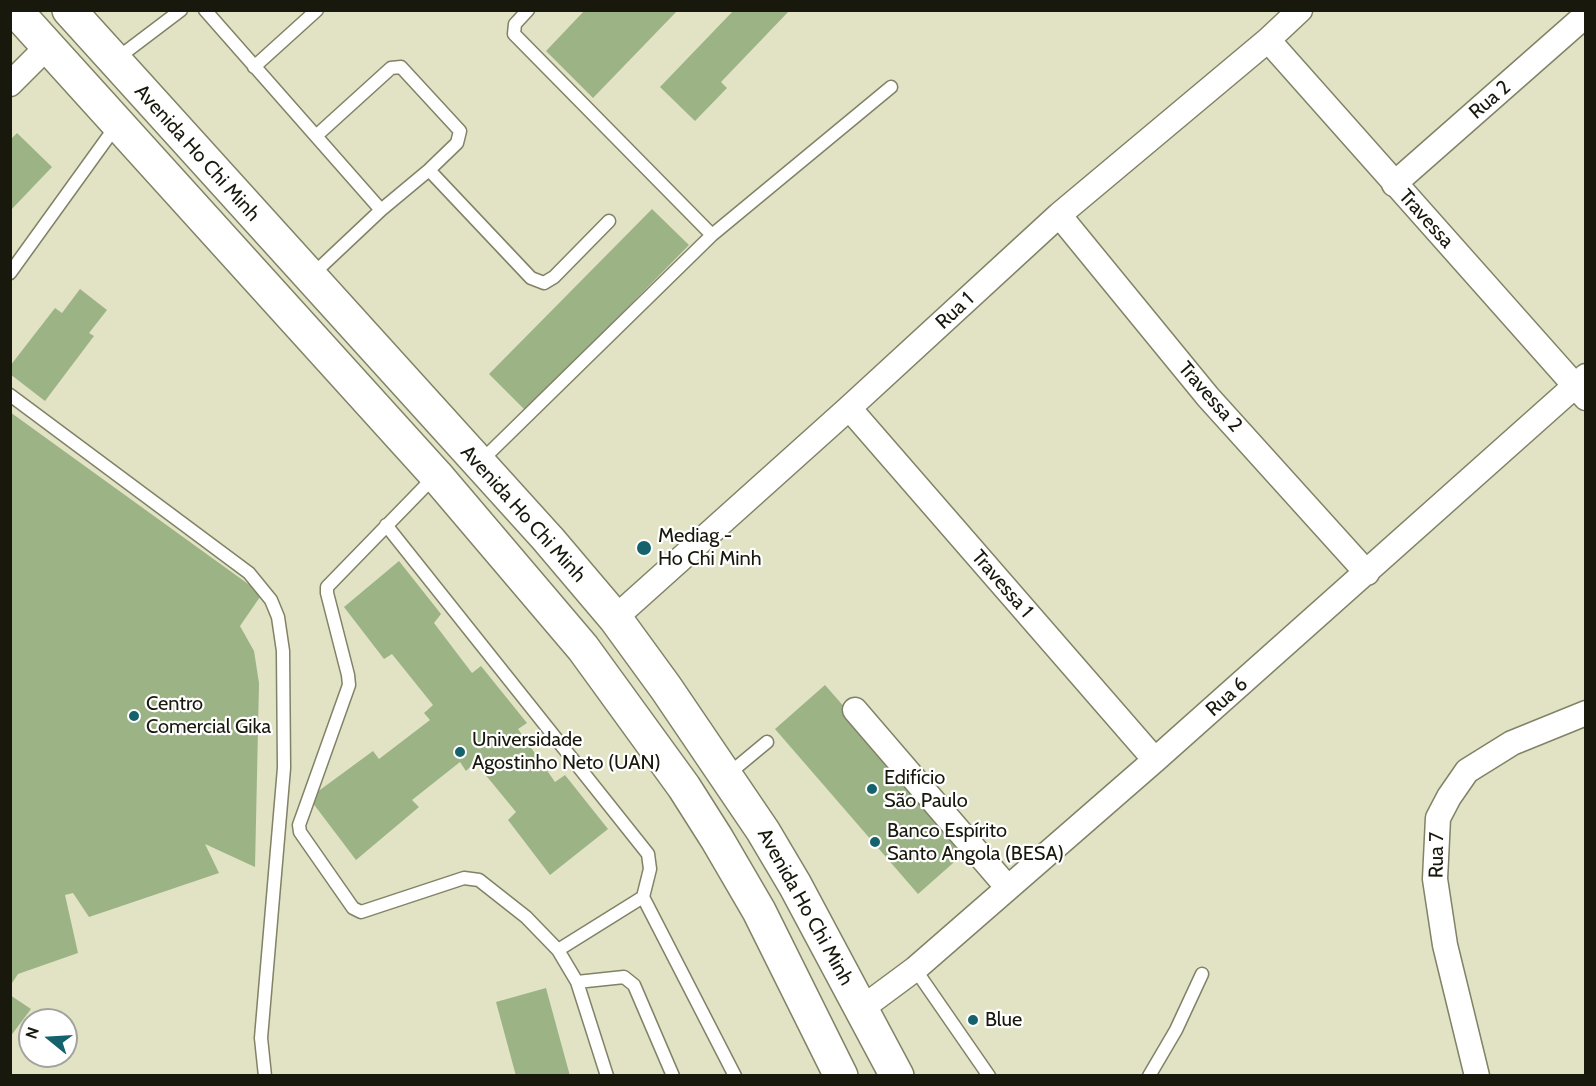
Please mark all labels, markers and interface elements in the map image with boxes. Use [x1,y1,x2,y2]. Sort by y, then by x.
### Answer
street label: Rua 2 [1464,76,1516,124]
street label: Avenida Ho Chi Minh [129,80,265,226]
street label: Travessa [1394,185,1458,253]
street label: Rua 1 [931,288,979,334]
street label: Travessa 2 [1173,357,1247,437]
street label: Avenida Ho Chi Minh [455,441,591,587]
place label: Mediag - Ho Chi Minh [658,524,762,571]
marker: Mediag - Ho Chi Minh [635,539,653,557]
street label: Travessa 1 [966,545,1038,623]
street label: Rua 6 [1201,672,1253,722]
place label: Centro Comercial Gika [146,692,271,739]
marker: Centro Comercial Gika [127,709,141,723]
place label: Universidade Agostinho Neto (UAN) [472,728,661,775]
marker: Universidade Agostinho Neto (UAN) [453,745,467,759]
place label: Edifício São Paulo [884,766,968,813]
marker: Edifício São Paulo [865,782,879,796]
place label: Banco Espírito Santo Angola (BESA) [887,819,1064,866]
street label: Avenida Ho Chi Minh [752,824,858,990]
street label: Rua 7 [1425,832,1449,878]
marker: Banco Espírito Santo Angola (BESA) [868,835,882,849]
north arrow [18,1008,78,1068]
place label: Blue [985,1008,1022,1032]
marker: Blue [966,1013,980,1027]
text: N [22,1025,43,1041]

